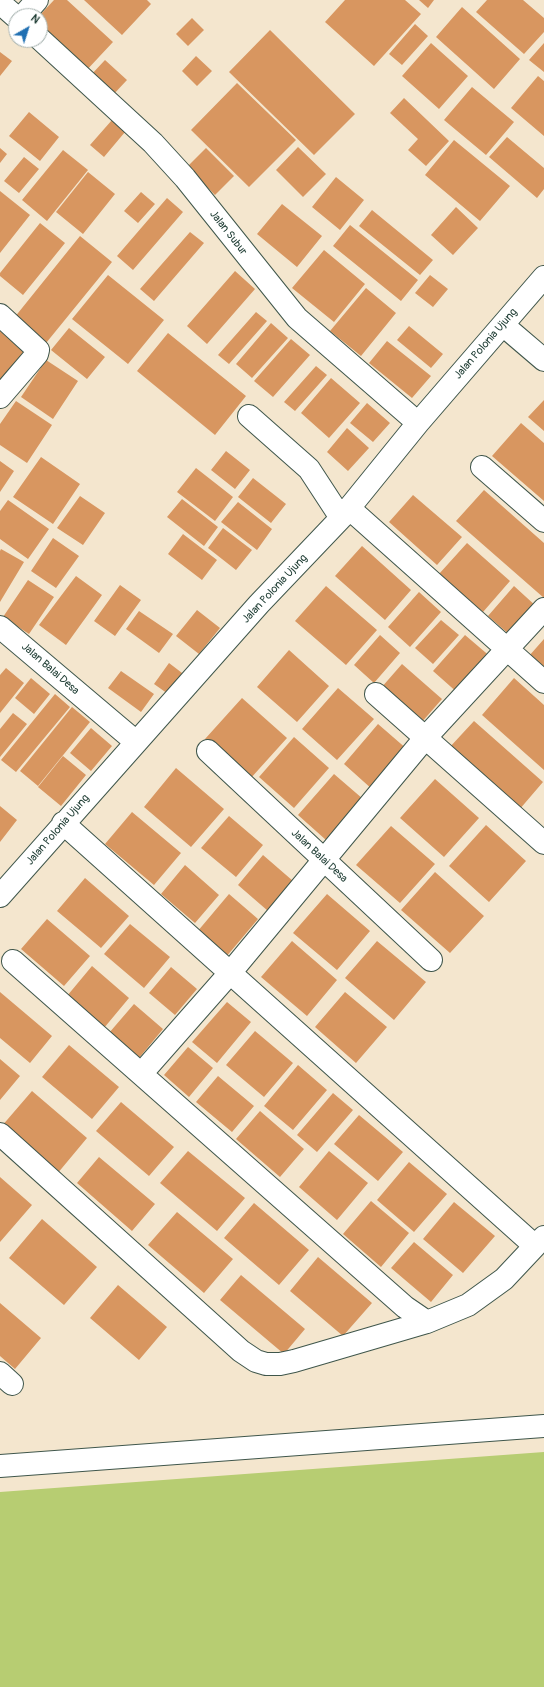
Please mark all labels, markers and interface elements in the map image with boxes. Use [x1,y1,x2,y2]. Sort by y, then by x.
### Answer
north arrow [8,8,48,48]
text: N [28,12,42,26]
street label: Jalan Subur [206,208,250,258]
street label: Jalan Polonia Ujung [452,306,520,382]
street label: Jalan Polonia Ujung [240,552,310,626]
street label: Jalan Balai Desa [18,640,82,698]
street label: Jalan Polonia Ujung [24,792,92,868]
street label: Jalan Balai Desa [288,827,350,885]

